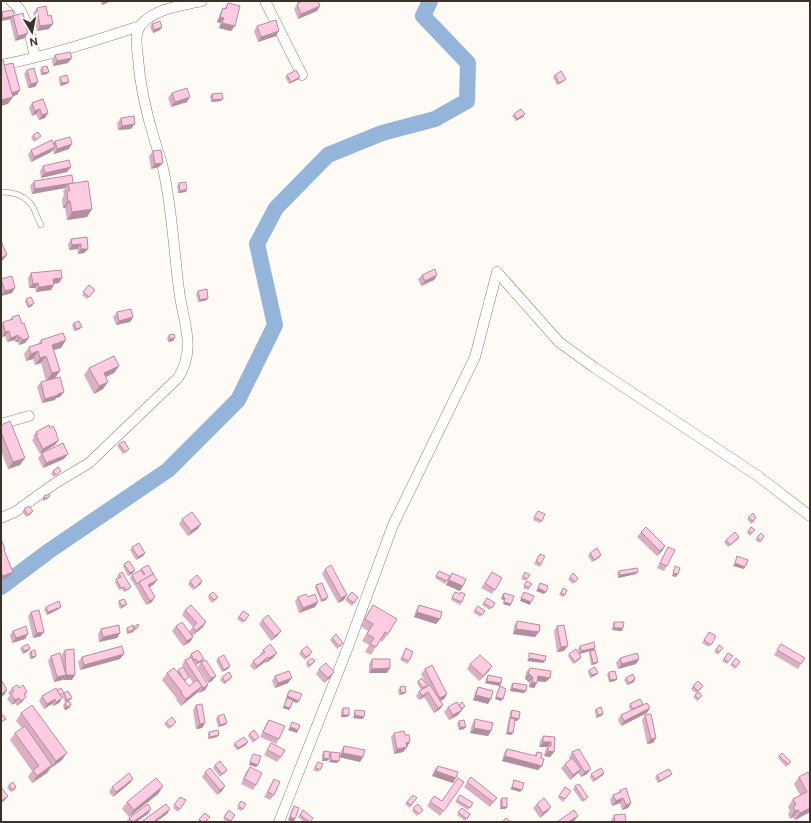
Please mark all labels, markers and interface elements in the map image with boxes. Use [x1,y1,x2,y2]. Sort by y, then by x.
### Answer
north arrow [12,12,52,52]
text: N [29,34,39,49]

